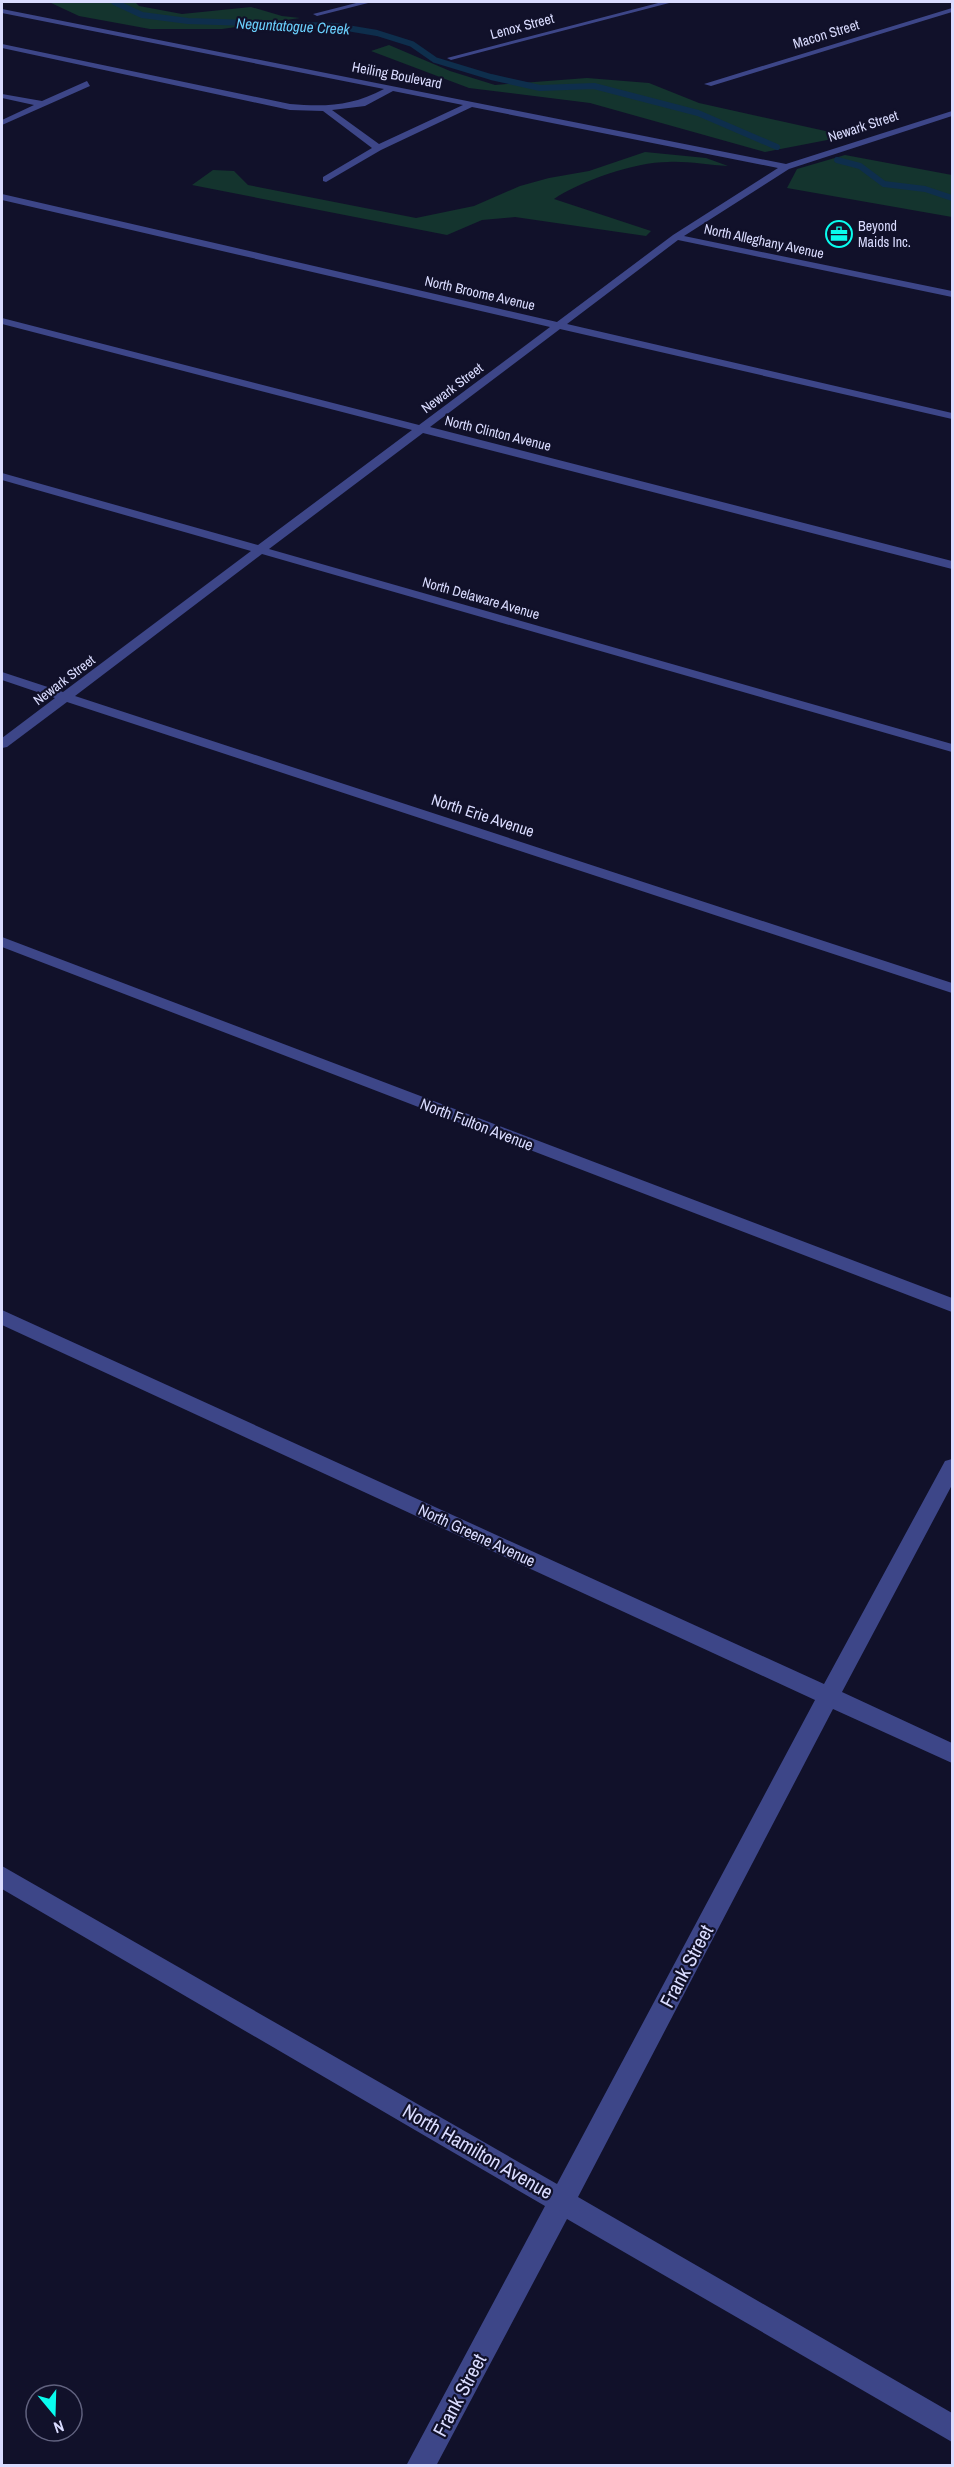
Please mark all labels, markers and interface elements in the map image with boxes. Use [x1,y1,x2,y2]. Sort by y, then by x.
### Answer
street label: Lenox Street [488,9,556,43]
water label: Neguntatogue Creek [236,13,351,40]
street label: Macon Street [791,15,861,53]
street label: Heiling Boulevard [350,57,444,93]
street label: Newark Street [826,106,900,146]
place label: Beyond Maids Inc. [858,217,911,251]
street label: North Alleghany Avenue [702,219,826,263]
office icon: Beyond Maids Inc. [824,219,854,249]
street label: North Broome Avenue [423,272,537,314]
street label: Newark Street [418,359,486,417]
street label: North Clinton Avenue [443,411,553,455]
street label: North Delaware Avenue [420,573,542,623]
street label: Newark Street [30,651,98,709]
street label: North Erie Avenue [429,788,537,842]
street label: North Fulton Avenue [417,1092,537,1156]
street label: North Greene Avenue [415,1498,539,1572]
street label: Frank Street [653,1919,719,2012]
street label: North Hamilton Avenue [398,2097,558,2205]
street label: Frank Street [426,2348,492,2441]
north arrow [24,2383,84,2443]
text: N [51,2415,67,2439]

